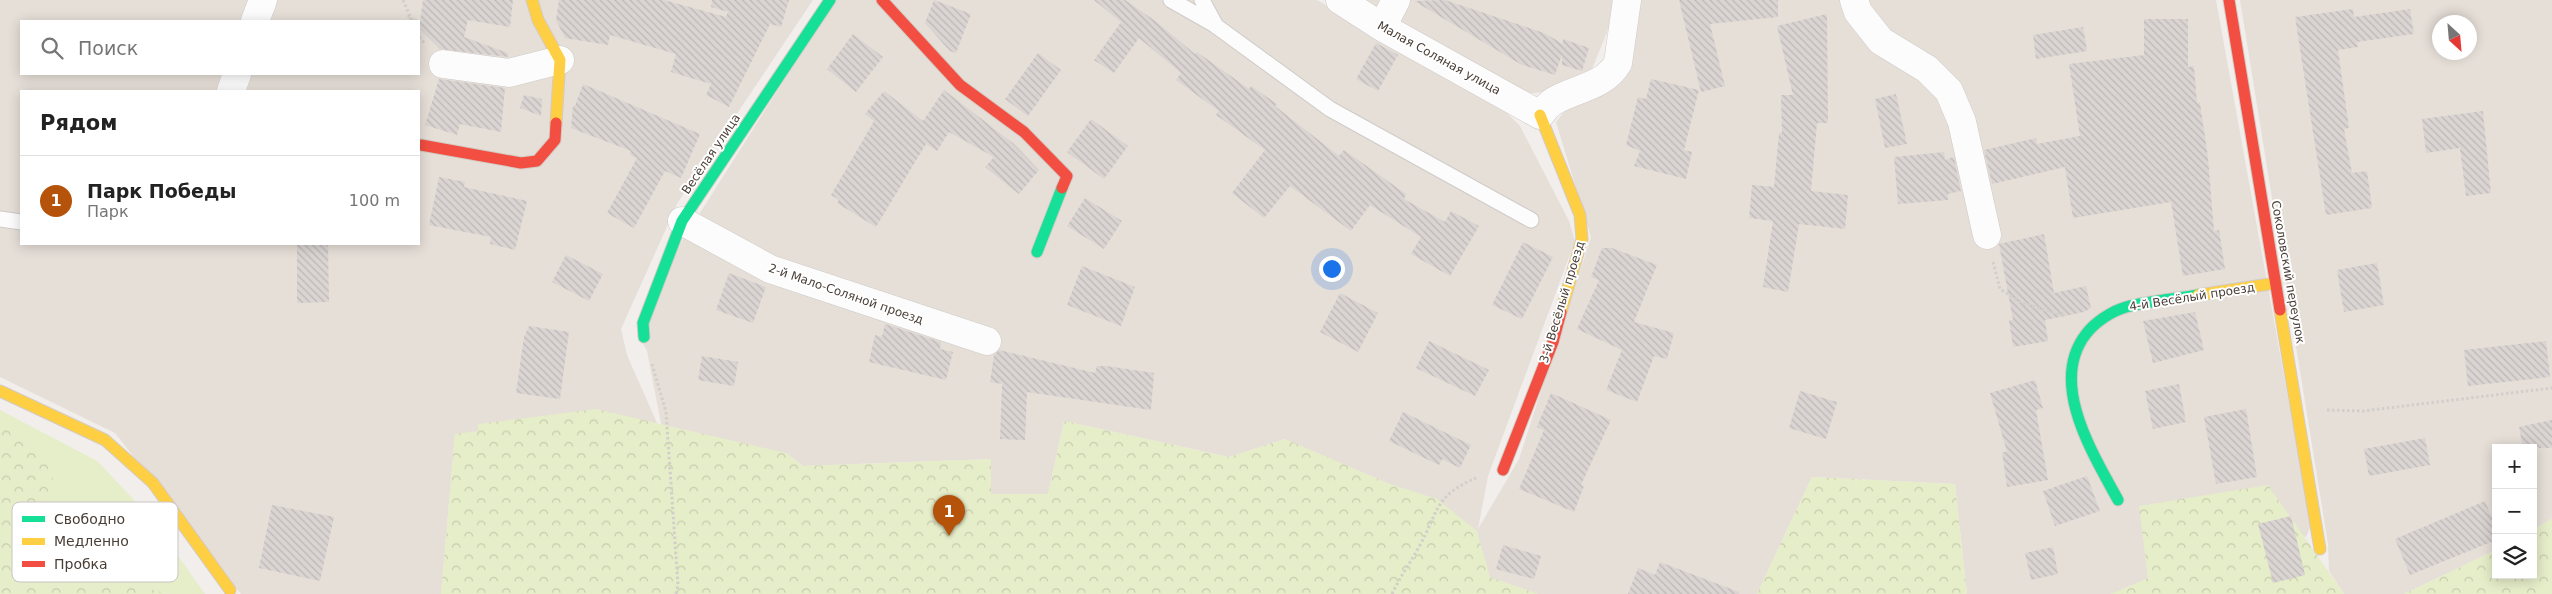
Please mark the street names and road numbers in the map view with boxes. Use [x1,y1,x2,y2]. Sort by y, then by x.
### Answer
street label: Малая Соляная улица [1375,18,1503,98]
street label: Весёлая улица [679,111,743,197]
street label: Соколовский переулок [2268,199,2308,345]
street label: 3-й Весёлый проезд [1537,239,1587,365]
street label: 2-й Мало-Соляной проезд [767,261,925,327]
street label: 4-й Весёлый проезд [2128,280,2256,314]

